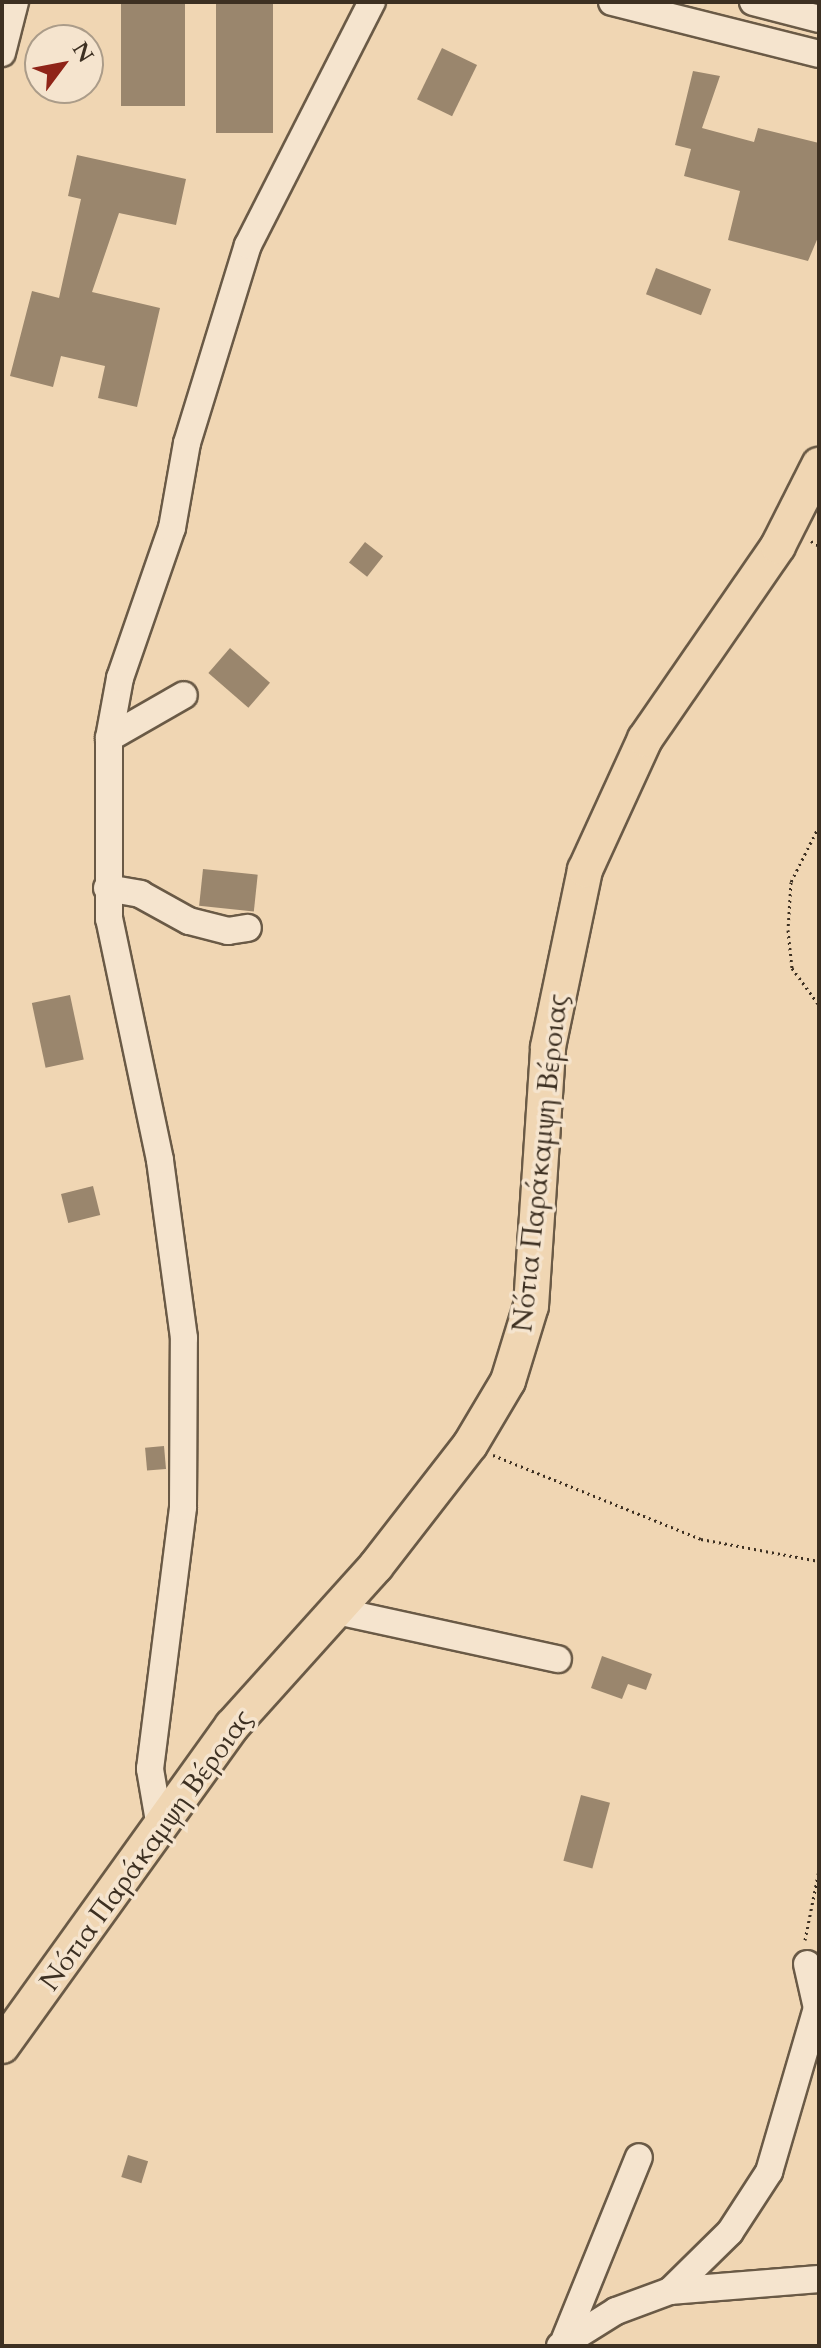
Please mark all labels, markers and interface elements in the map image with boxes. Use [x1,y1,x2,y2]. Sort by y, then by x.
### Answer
north arrow [24,24,104,104]
text: N [65,36,100,68]
street label: Νότια Παράκαμψη Βέροιας [506,992,574,1334]
street label: Νότια Παράκαμψη Βέροιας [33,1703,259,1997]

